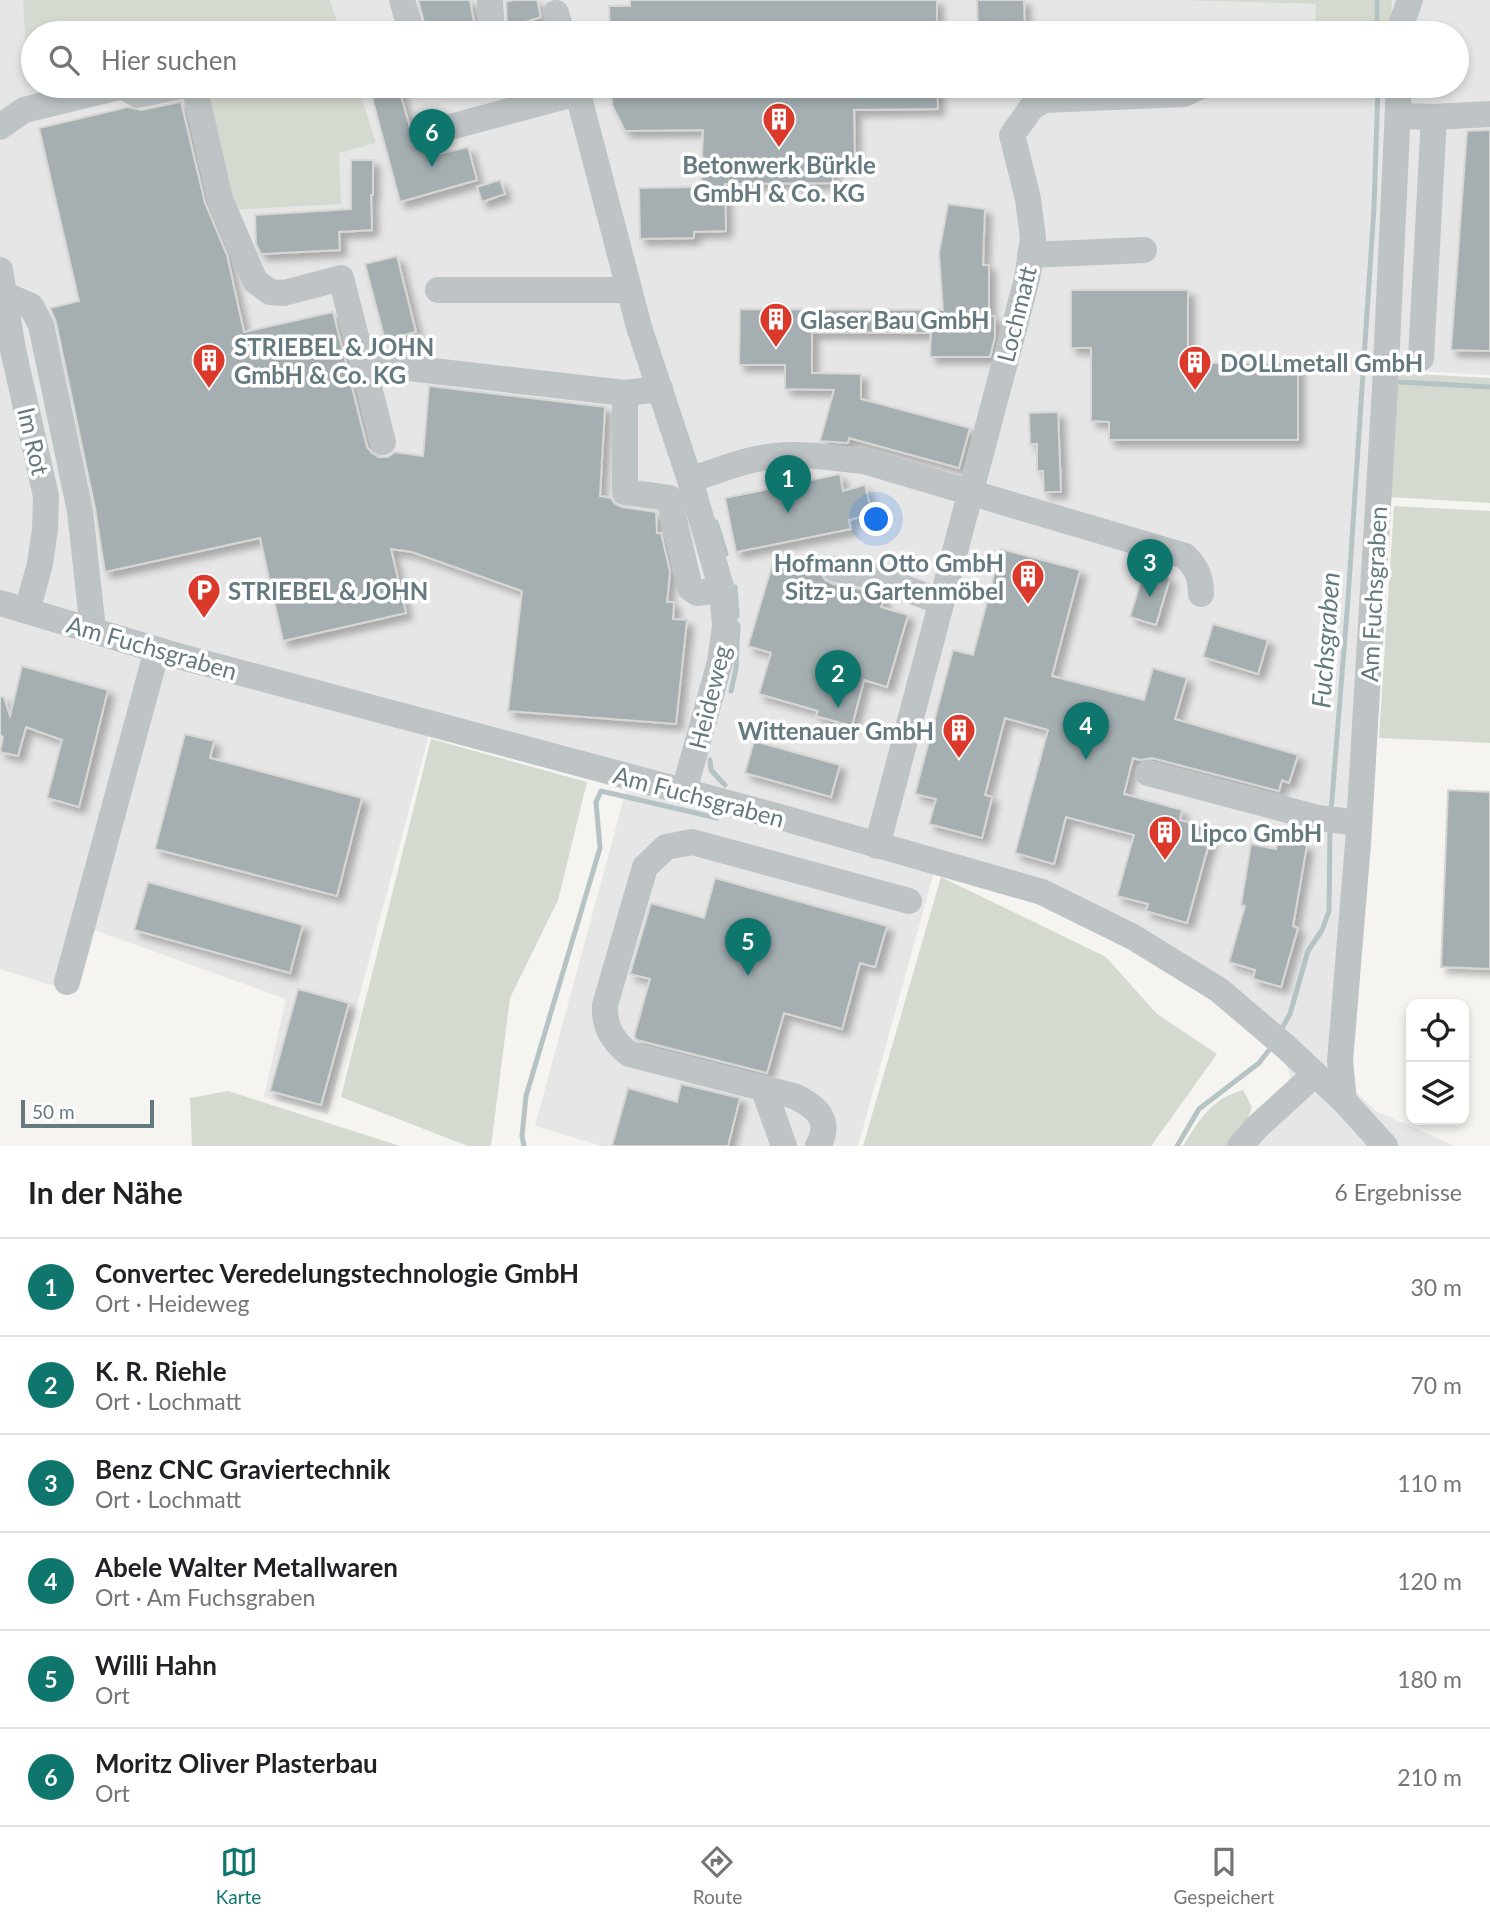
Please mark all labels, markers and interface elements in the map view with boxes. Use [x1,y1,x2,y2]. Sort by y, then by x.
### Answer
search box [21,21,1469,98]
icon: search [45,41,83,79]
text: Hier suchen [101,44,237,76]
building icon: Betonwerk Bürkle GmbH & Co. KG [760,100,798,149]
pin: 6 [409,109,455,167]
place label: Betonwerk Bürkle GmbH & Co. KG [682,150,876,207]
street label: Lochmatt [990,262,1042,365]
building icon: Glaser Bau GmbH [757,300,795,349]
place label: Glaser Bau GmbH [800,305,989,334]
place label: STRIEBEL & JOHN GmbH & Co. KG [234,332,434,389]
building icon: STRIEBEL & JOHN GmbH & Co. KG [190,341,228,390]
building icon: DOLLmetall GmbH [1176,343,1214,392]
place label: DOLLmetall GmbH [1220,348,1423,377]
street label: Im Rot [12,404,56,478]
pin: 1 [765,455,811,513]
your location [859,502,893,536]
street label: Am Fuchsgraben [1354,505,1392,683]
pin: 3 [1127,539,1173,597]
place label: Hofmann Otto GmbH Sitz- u. Gartenmöbel [774,548,1004,605]
building icon: Hofmann Otto GmbH Sitz- u. Gartenmöbel [1009,557,1047,606]
parking icon: STRIEBEL & JOHN [185,571,223,620]
water label: Fuchsgraben [1304,571,1346,709]
place label: STRIEBEL & JOHN [228,576,428,605]
street label: Am Fuchsgraben [64,609,240,685]
street label: Heideweg [682,642,736,752]
pin: 2 [815,650,861,708]
pin: 4 [1063,702,1109,760]
building icon: Wittenauer GmbH [940,711,978,760]
place label: Wittenauer GmbH [738,716,934,745]
street label: Am Fuchsgraben [610,759,788,833]
building icon: Lipco GmbH [1146,813,1184,862]
place label: Lipco GmbH [1190,818,1322,847]
pin: 5 [725,918,771,976]
map controls [1406,999,1469,1125]
button: locate [1406,999,1469,1062]
button: layers [1406,1062,1469,1125]
scale bar [21,1097,154,1129]
text: 50 m [32,1100,75,1123]
text: In der Nähe [28,1174,183,1210]
text: 6 Ergebnisse [1334,1178,1462,1206]
text: Convertec Veredelungstechnologie GmbH [95,1257,579,1289]
text: 1 [44,1273,58,1301]
text: 30 m [1411,1273,1462,1301]
text: Ort · Heideweg [95,1289,249,1317]
text: K. R. Riehle [95,1355,227,1387]
text: 2 [44,1371,58,1399]
text: 70 m [1411,1371,1462,1399]
text: Ort · Lochmatt [95,1387,241,1415]
text: Benz CNC Graviertechnik [95,1453,390,1485]
text: 3 [44,1469,58,1497]
text: 110 m [1397,1469,1462,1497]
text: Ort · Lochmatt [95,1485,241,1513]
text: Abele Walter Metallwaren [95,1551,398,1583]
text: 4 [44,1567,58,1595]
text: 120 m [1397,1567,1462,1595]
text: Ort · Am Fuchsgraben [95,1583,315,1611]
text: Willi Hahn [95,1649,217,1681]
text: 5 [44,1665,58,1693]
text: 180 m [1397,1665,1462,1693]
text: Ort [95,1681,130,1709]
text: Moritz Oliver Plasterbau [95,1747,378,1779]
text: 6 [44,1763,58,1791]
text: 210 m [1397,1763,1462,1791]
text: Ort [95,1779,130,1807]
tab: Karte [216,1843,261,1908]
tab: Route [693,1843,742,1908]
tab: Gespeichert [1174,1843,1274,1908]

